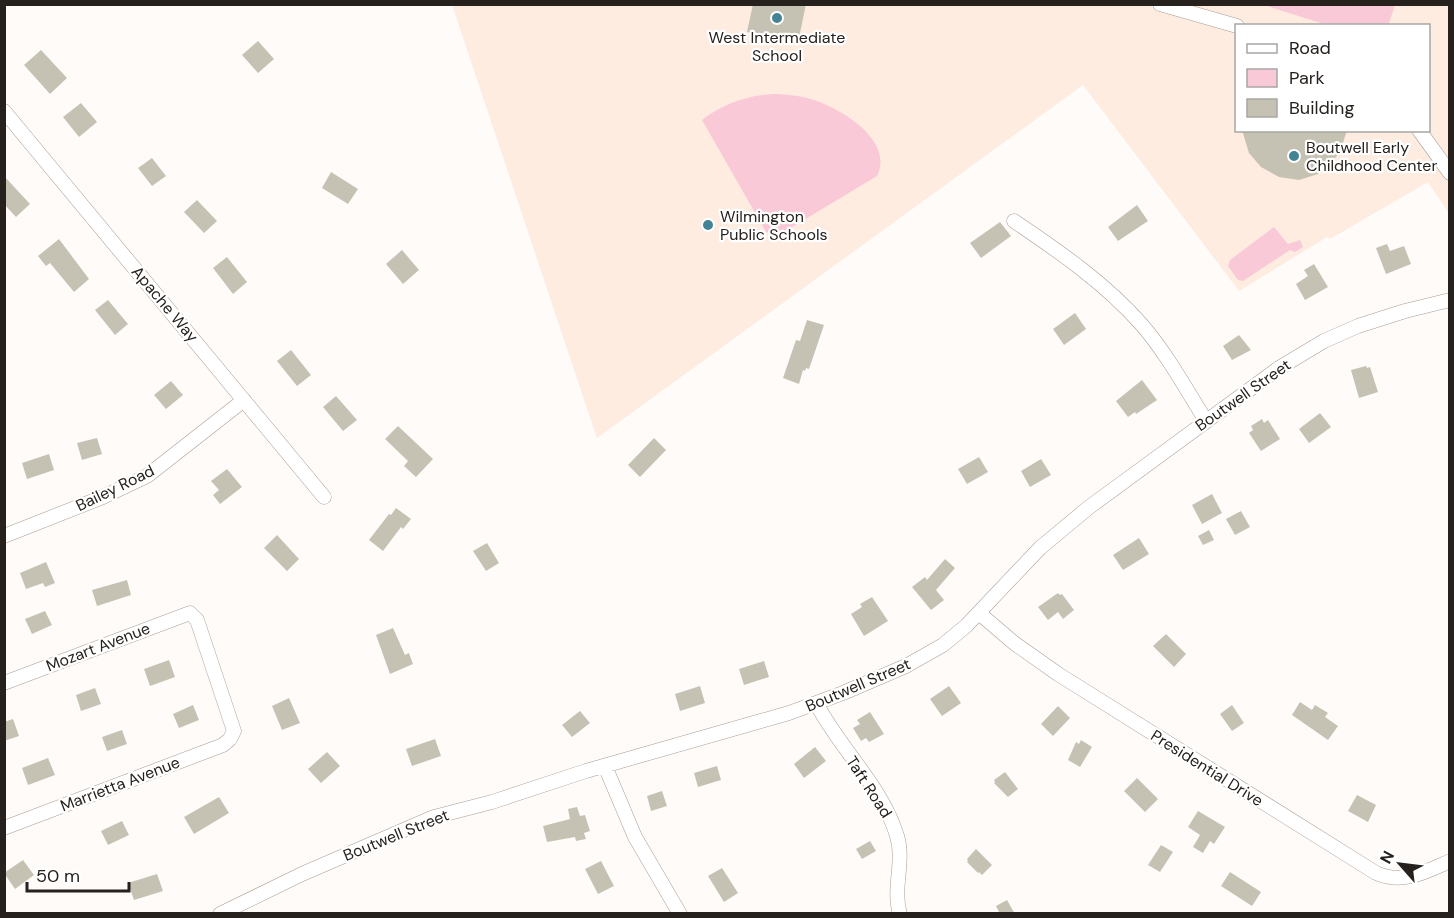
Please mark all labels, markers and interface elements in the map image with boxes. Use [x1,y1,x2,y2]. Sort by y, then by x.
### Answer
marker: West Intermediate School [770,11,784,25]
legend [1235,24,1430,132]
place label: West Intermediate School [709,27,845,66]
text: Road [1289,36,1331,60]
text: Park [1289,66,1325,90]
text: Building [1289,96,1354,120]
place label: Boutwell Early Childhood Center [1306,137,1437,176]
marker: Boutwell Early Childhood Center [1287,149,1301,163]
place label: Wilmington Public Schools [720,206,828,245]
marker: Wilmington Public Schools [701,218,715,232]
street label: Apache Way [127,262,203,346]
street label: Boutwell Street [1191,354,1295,436]
street label: Bailey Road [72,460,158,516]
street label: Mozart Avenue [43,618,153,676]
street label: Boutwell Street [802,653,914,717]
street label: Presidential Drive [1147,725,1267,811]
street label: Marrietta Avenue [57,752,183,816]
street label: Taft Road [841,752,897,822]
street label: Boutwell Street [340,804,452,866]
north arrow [1370,834,1430,894]
text: N [1375,847,1399,867]
scale bar [27,855,129,893]
text: 50 m [36,864,80,888]

